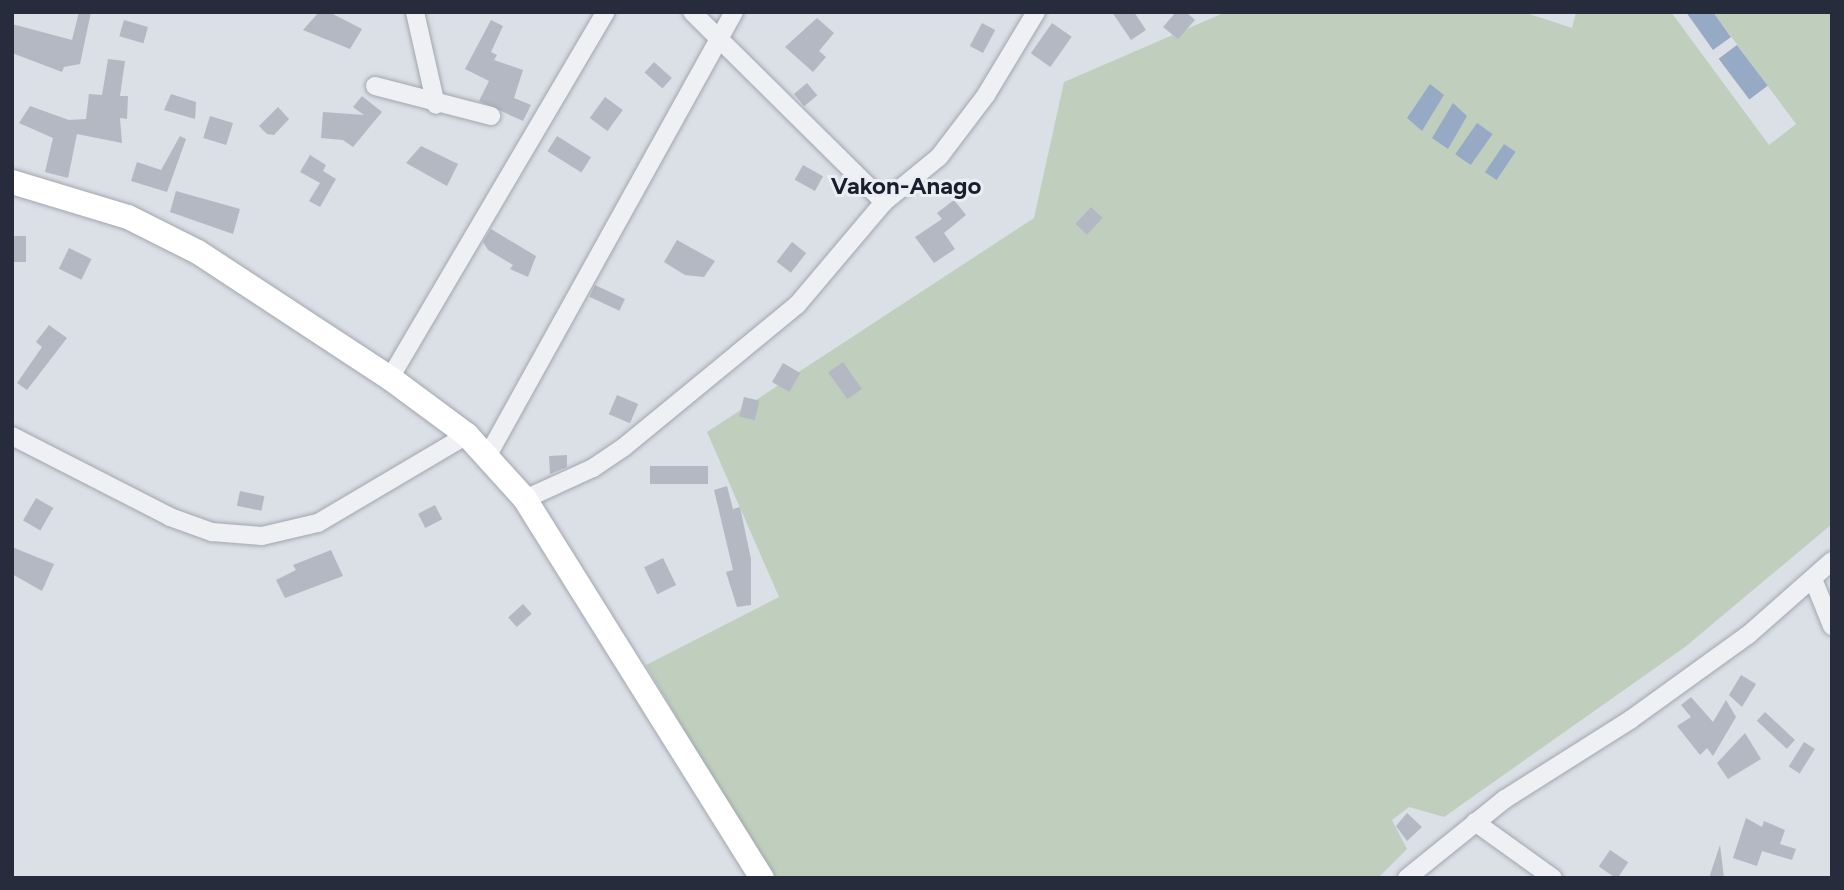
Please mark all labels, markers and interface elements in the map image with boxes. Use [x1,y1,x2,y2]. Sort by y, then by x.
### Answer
district label: Vakon-Anago [831,172,981,200]

